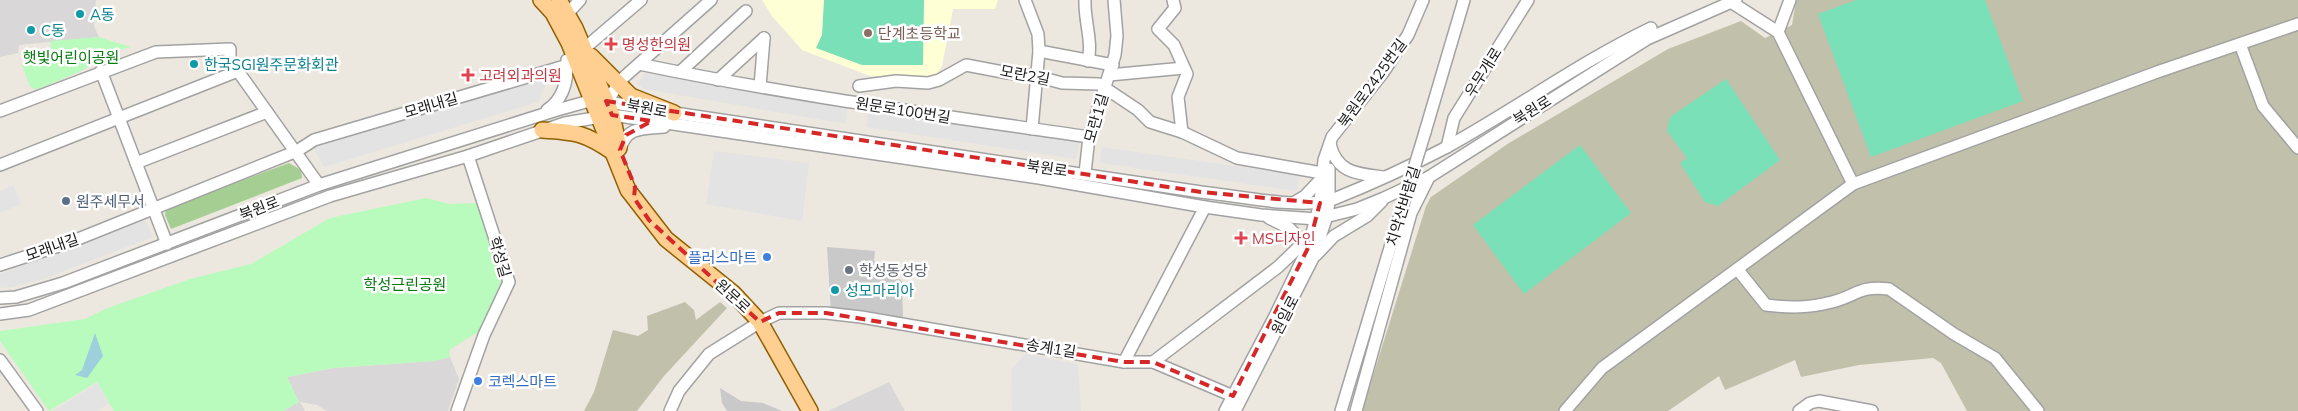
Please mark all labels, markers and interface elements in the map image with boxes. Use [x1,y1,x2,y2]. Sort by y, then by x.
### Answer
place label: A동 [90,5,115,24]
marker: A동 [74,8,86,20]
place label: C동 [41,21,65,40]
marker: C동 [25,24,37,36]
place label: 단계초등학교 [878,24,961,43]
marker: 단계초등학교 [862,27,874,39]
place label: 명성한의원 [622,35,691,54]
street label: 북원로2425번길 [1333,35,1411,131]
marker: 명성한의원 [604,37,618,51]
street label: 우무개로 [1460,44,1506,100]
park label: 햇빛어린이공원 [23,48,119,67]
place label: 한국SGI원주문화회관 [204,55,339,74]
marker: 한국SGI원주문화회관 [188,58,200,70]
street label: 모란2길 [998,61,1052,89]
place label: 고려외과의원 [479,66,562,85]
marker: 고려외과의원 [461,68,475,82]
street label: 모래내길 [402,88,460,122]
street label: 모란1길 [1080,91,1112,145]
street label: 북원로 [1509,91,1555,129]
street label: 원문로100번길 [854,93,952,127]
street label: 북원로 [625,95,669,121]
street label: 북원로 [1025,156,1069,180]
street label: 치악산바람길 [1382,164,1424,248]
place label: 원주세무서 [76,192,145,211]
street label: 북원로 [236,192,282,224]
marker: 원주세무서 [60,195,72,207]
street label: 모래내길 [23,229,81,265]
place label: MS디자인 [1252,229,1316,248]
marker: MS디자인 [1234,231,1248,245]
street label: 학성길 [485,234,515,280]
place label: 플러스마트 [688,248,757,267]
marker: 플러스마트 [761,251,773,263]
place label: 학성동성당 [859,261,928,280]
marker: 학성동성당 [843,264,855,276]
park label: 학성근린공원 [364,275,446,294]
street label: 원문로 [711,275,755,317]
place label: 성모마리아 [845,281,914,300]
marker: 성모마리아 [829,284,841,296]
street label: 원일로 [1267,292,1303,338]
street label: 송계1길 [1025,335,1077,361]
place label: 코렉스마트 [488,372,557,391]
marker: 코렉스마트 [472,375,484,387]

